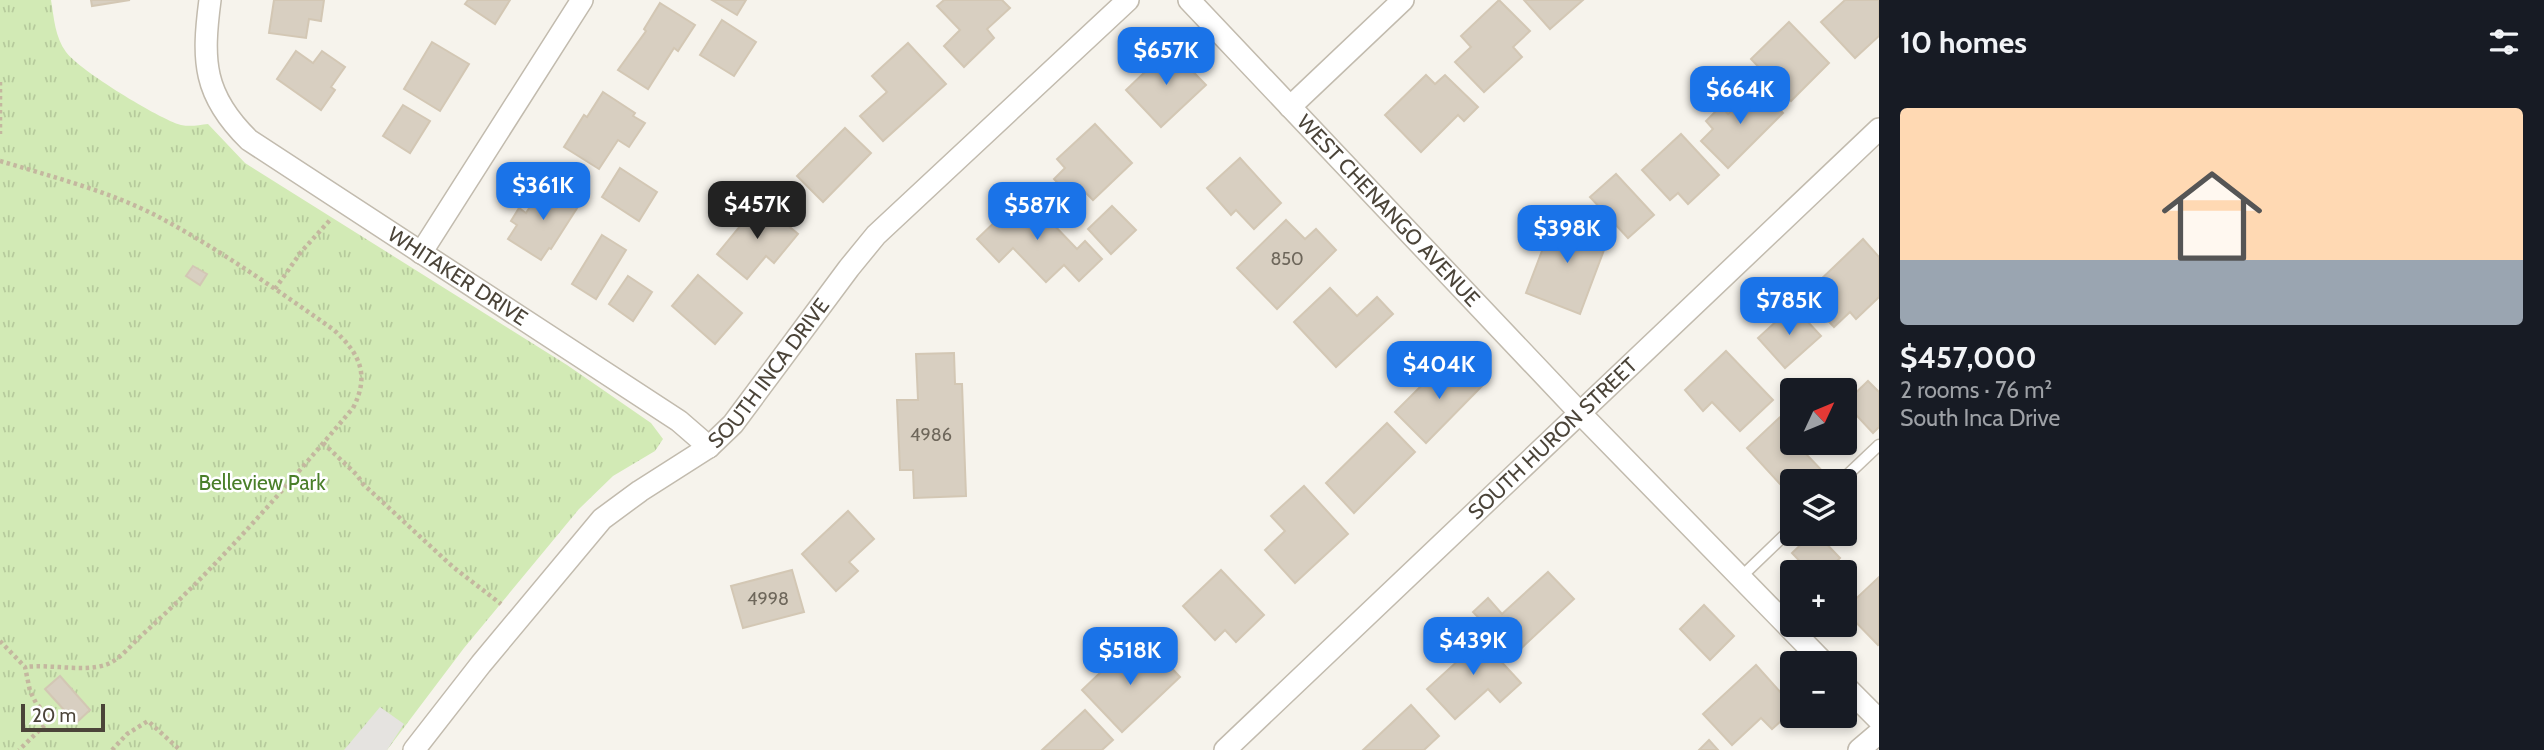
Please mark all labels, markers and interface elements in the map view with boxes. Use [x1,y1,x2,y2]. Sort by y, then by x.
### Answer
icon: filters [2485,23,2523,61]
text: 10 homes [1900,24,2027,61]
pin: $657K [1117,28,1215,87]
text: $657K [1134,36,1198,64]
pin: $664K [1691,66,1789,126]
text: $664K [1706,75,1774,103]
street label: WEST CHENANGO AVENUE [1292,109,1485,311]
icon: home [2149,153,2275,279]
pin: $361K [494,162,592,222]
text: $361K [512,171,574,199]
pin: $457K [708,182,806,241]
pin: $587K [988,182,1086,242]
text: $457K [724,190,790,218]
text: $587K [1004,191,1070,219]
pin: $398K [1518,205,1616,265]
text: $398K [1534,214,1600,242]
street label: WHITAKER DRIVE [383,221,532,331]
house number: 850 [1270,248,1304,270]
pin: $785K [1740,278,1838,337]
text: $785K [1756,286,1822,314]
street label: SOUTH INCA DRIVE [703,293,834,453]
text: $457,000 [1900,339,2037,376]
pin: $404K [1390,342,1488,401]
text: $404K [1403,350,1475,378]
street label: SOUTH HURON STREET [1463,352,1642,524]
text: 2 rooms · 76 m² [1900,376,2052,404]
north arrow [1780,378,1857,455]
map controls [1780,378,1857,728]
text: South Inca Drive [1900,404,2060,432]
house number: 4986 [910,424,952,446]
button: layers [1780,469,1857,546]
park label: Belleview Park [198,470,326,495]
button: + [1780,560,1857,637]
house number: 4998 [747,588,789,610]
pin: $439K [1424,618,1522,677]
text: $439K [1439,626,1507,654]
pin: $518K [1081,628,1179,687]
text: $518K [1099,636,1161,664]
button: − [1780,651,1857,728]
scale bar [21,701,105,733]
text: 20 m [32,704,76,727]

